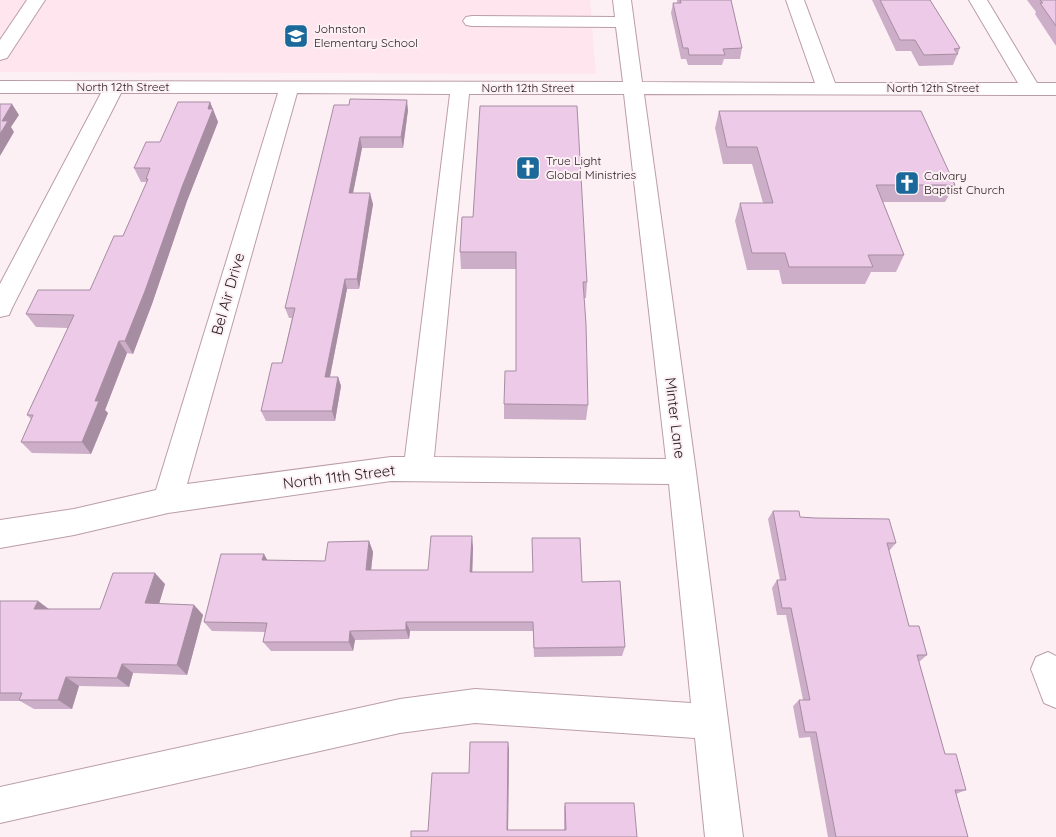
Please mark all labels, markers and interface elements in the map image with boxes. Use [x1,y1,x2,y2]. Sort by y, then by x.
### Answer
place label: Johnston Elementary School [314,21,418,50]
school or university icon: Johnston Elementary School [283,23,309,49]
street label: North 12th Street [77,79,169,94]
street label: North 12th Street [482,80,574,95]
street label: North 12th Street [887,80,979,95]
place label: True Light Global Ministries [546,153,636,182]
church icon: True Light Global Ministries [515,155,541,181]
place label: Calvary Baptist Church [924,168,1005,197]
church icon: Calvary Baptist Church [894,170,920,196]
street label: Bel Air Drive [207,251,248,337]
street label: Minter Lane [661,376,690,460]
street label: North 11th Street [282,460,396,493]

